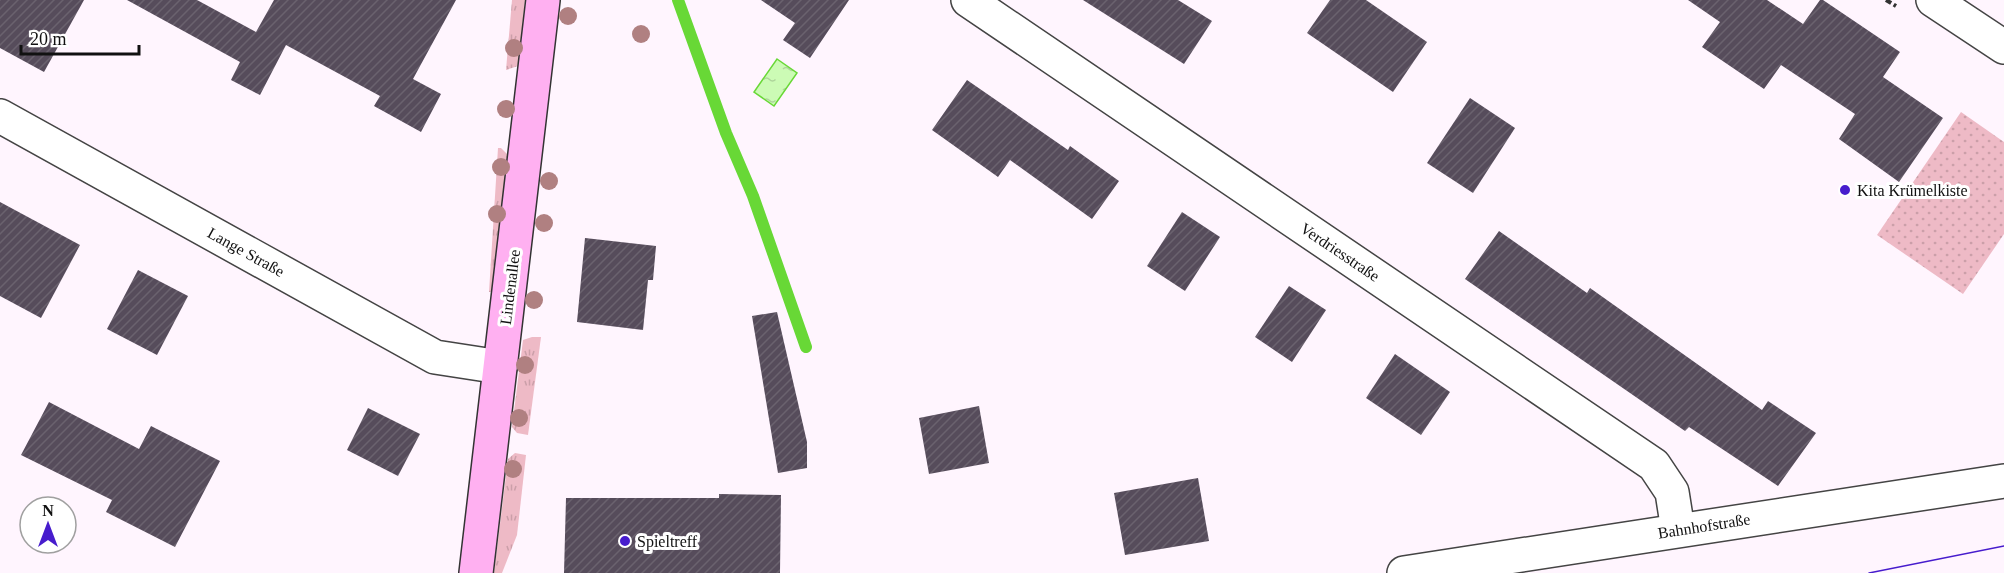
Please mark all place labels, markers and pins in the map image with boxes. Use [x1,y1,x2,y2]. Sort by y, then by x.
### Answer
place label: Kita Krümelkiste [1857,182,1968,199]
marker: Kita Krümelkiste [1838,183,1852,197]
place label: Spieltreff [637,533,698,551]
marker: Spieltreff [618,534,632,548]

